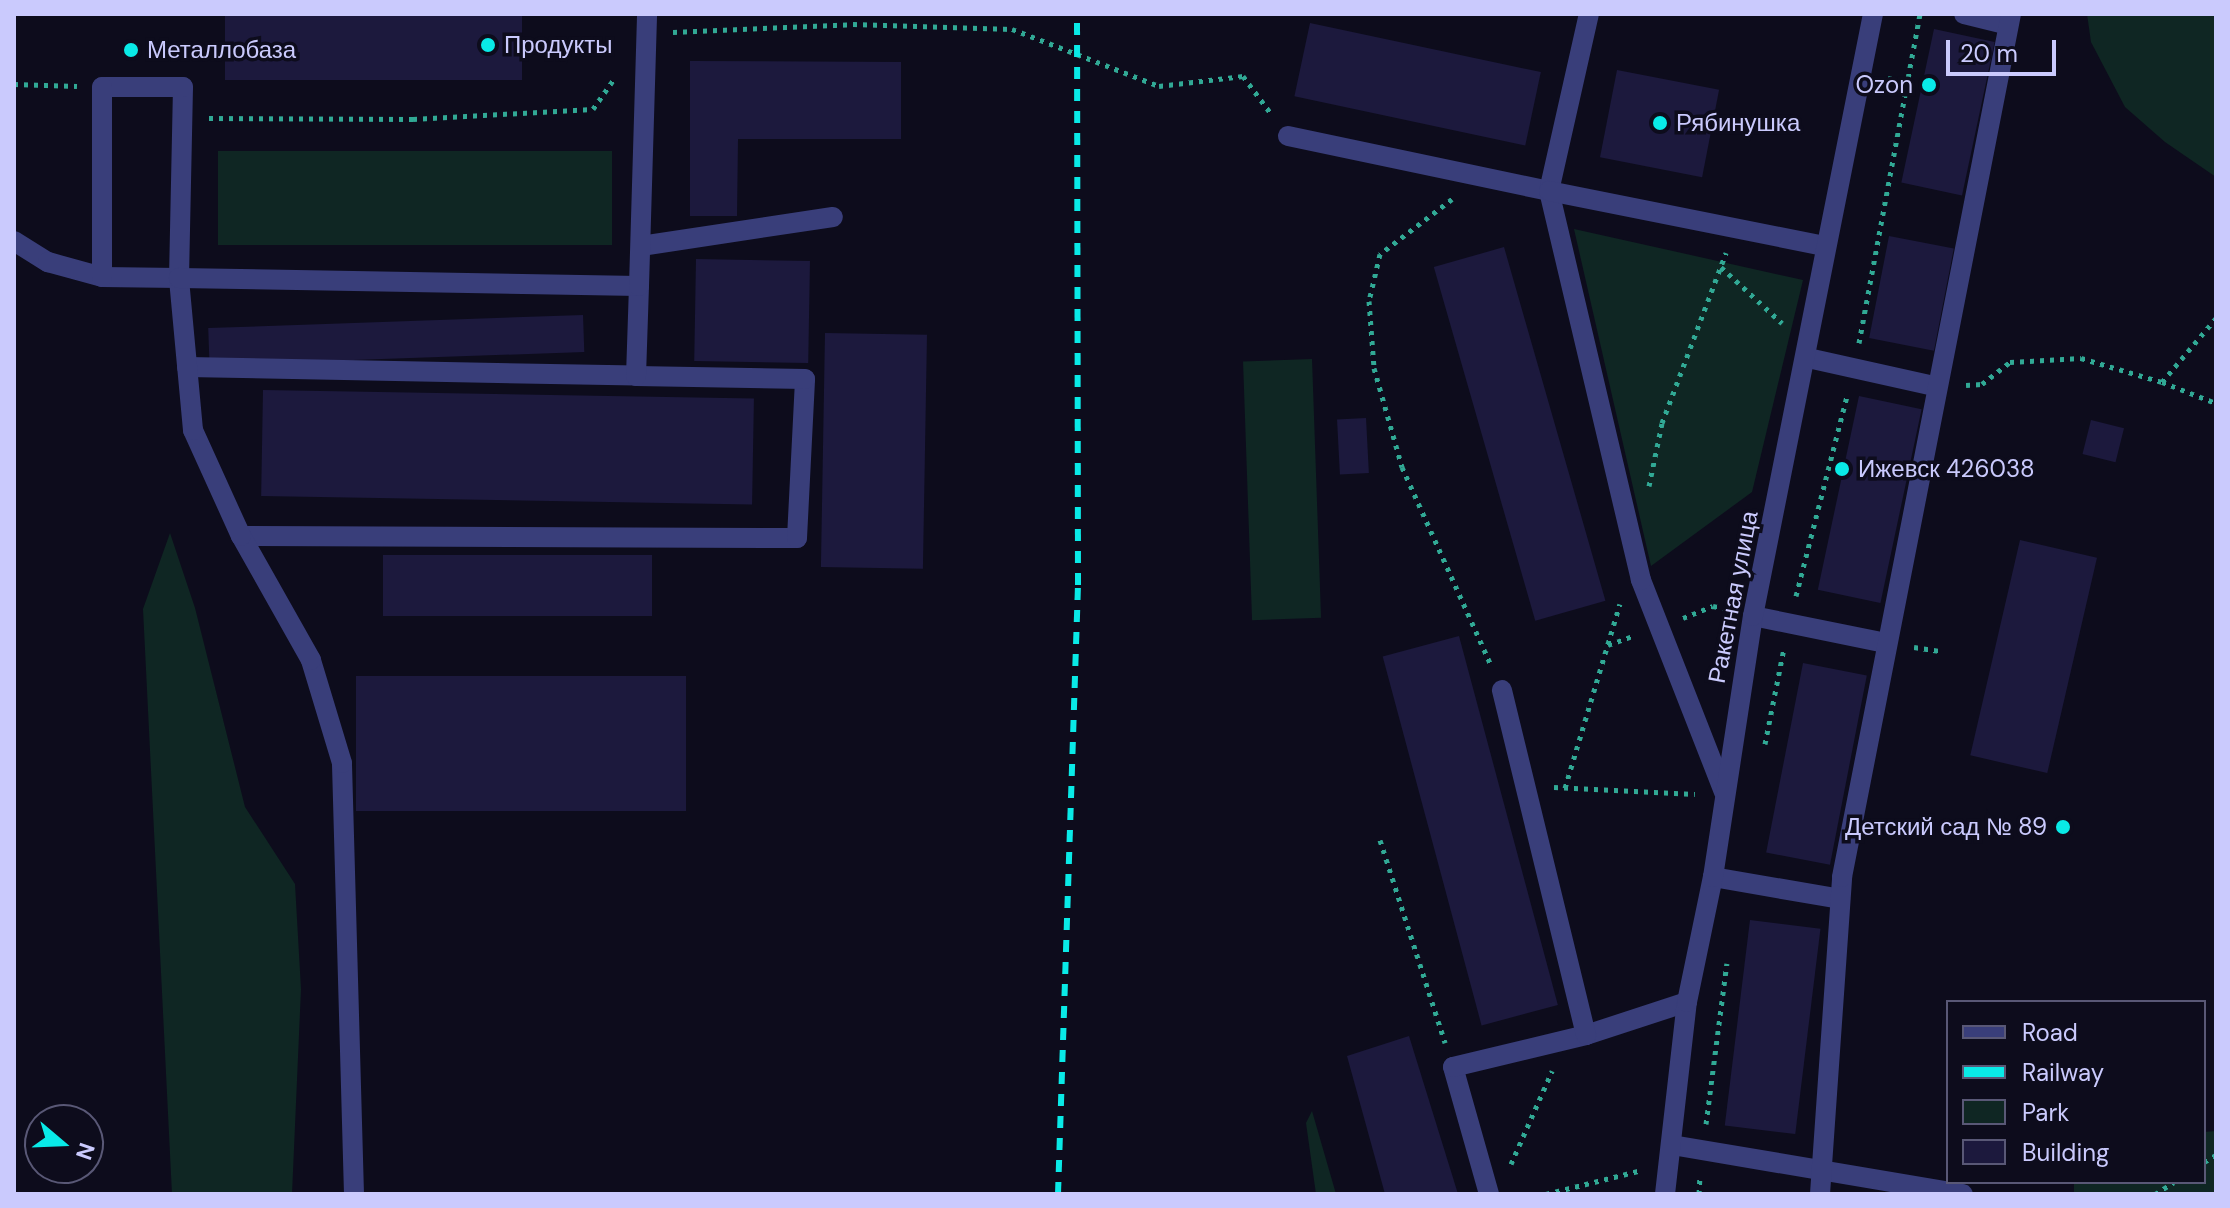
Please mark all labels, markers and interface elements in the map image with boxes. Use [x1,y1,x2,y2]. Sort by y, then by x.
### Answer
scale bar [1950,24,2060,74]
place label: Продукты [504,31,612,59]
place label: Металлобаза [147,36,296,64]
marker: Продукты [479,36,497,54]
text: 20 m [1960,38,2018,69]
marker: Металлобаза [122,41,140,59]
place label: Ozon [1855,71,1913,99]
marker: Ozon [1920,76,1938,94]
place label: Рябинушка [1676,109,1800,137]
marker: Рябинушка [1651,114,1669,132]
place label: Ижевск 426038 [1858,455,2035,483]
marker: Ижевск 426038 [1833,460,1851,478]
street label: Ракетная улица [1702,508,1764,686]
place label: Детский сад № 89 [1845,813,2047,841]
marker: Детский сад № 89 [2054,818,2072,836]
legend [1946,1000,2206,1184]
text: Road [2022,1017,2078,1048]
text: Railway [2022,1057,2104,1088]
text: Park [2022,1097,2069,1128]
north arrow [24,1104,104,1184]
text: Building [2022,1137,2109,1168]
text: N [69,1139,102,1164]

